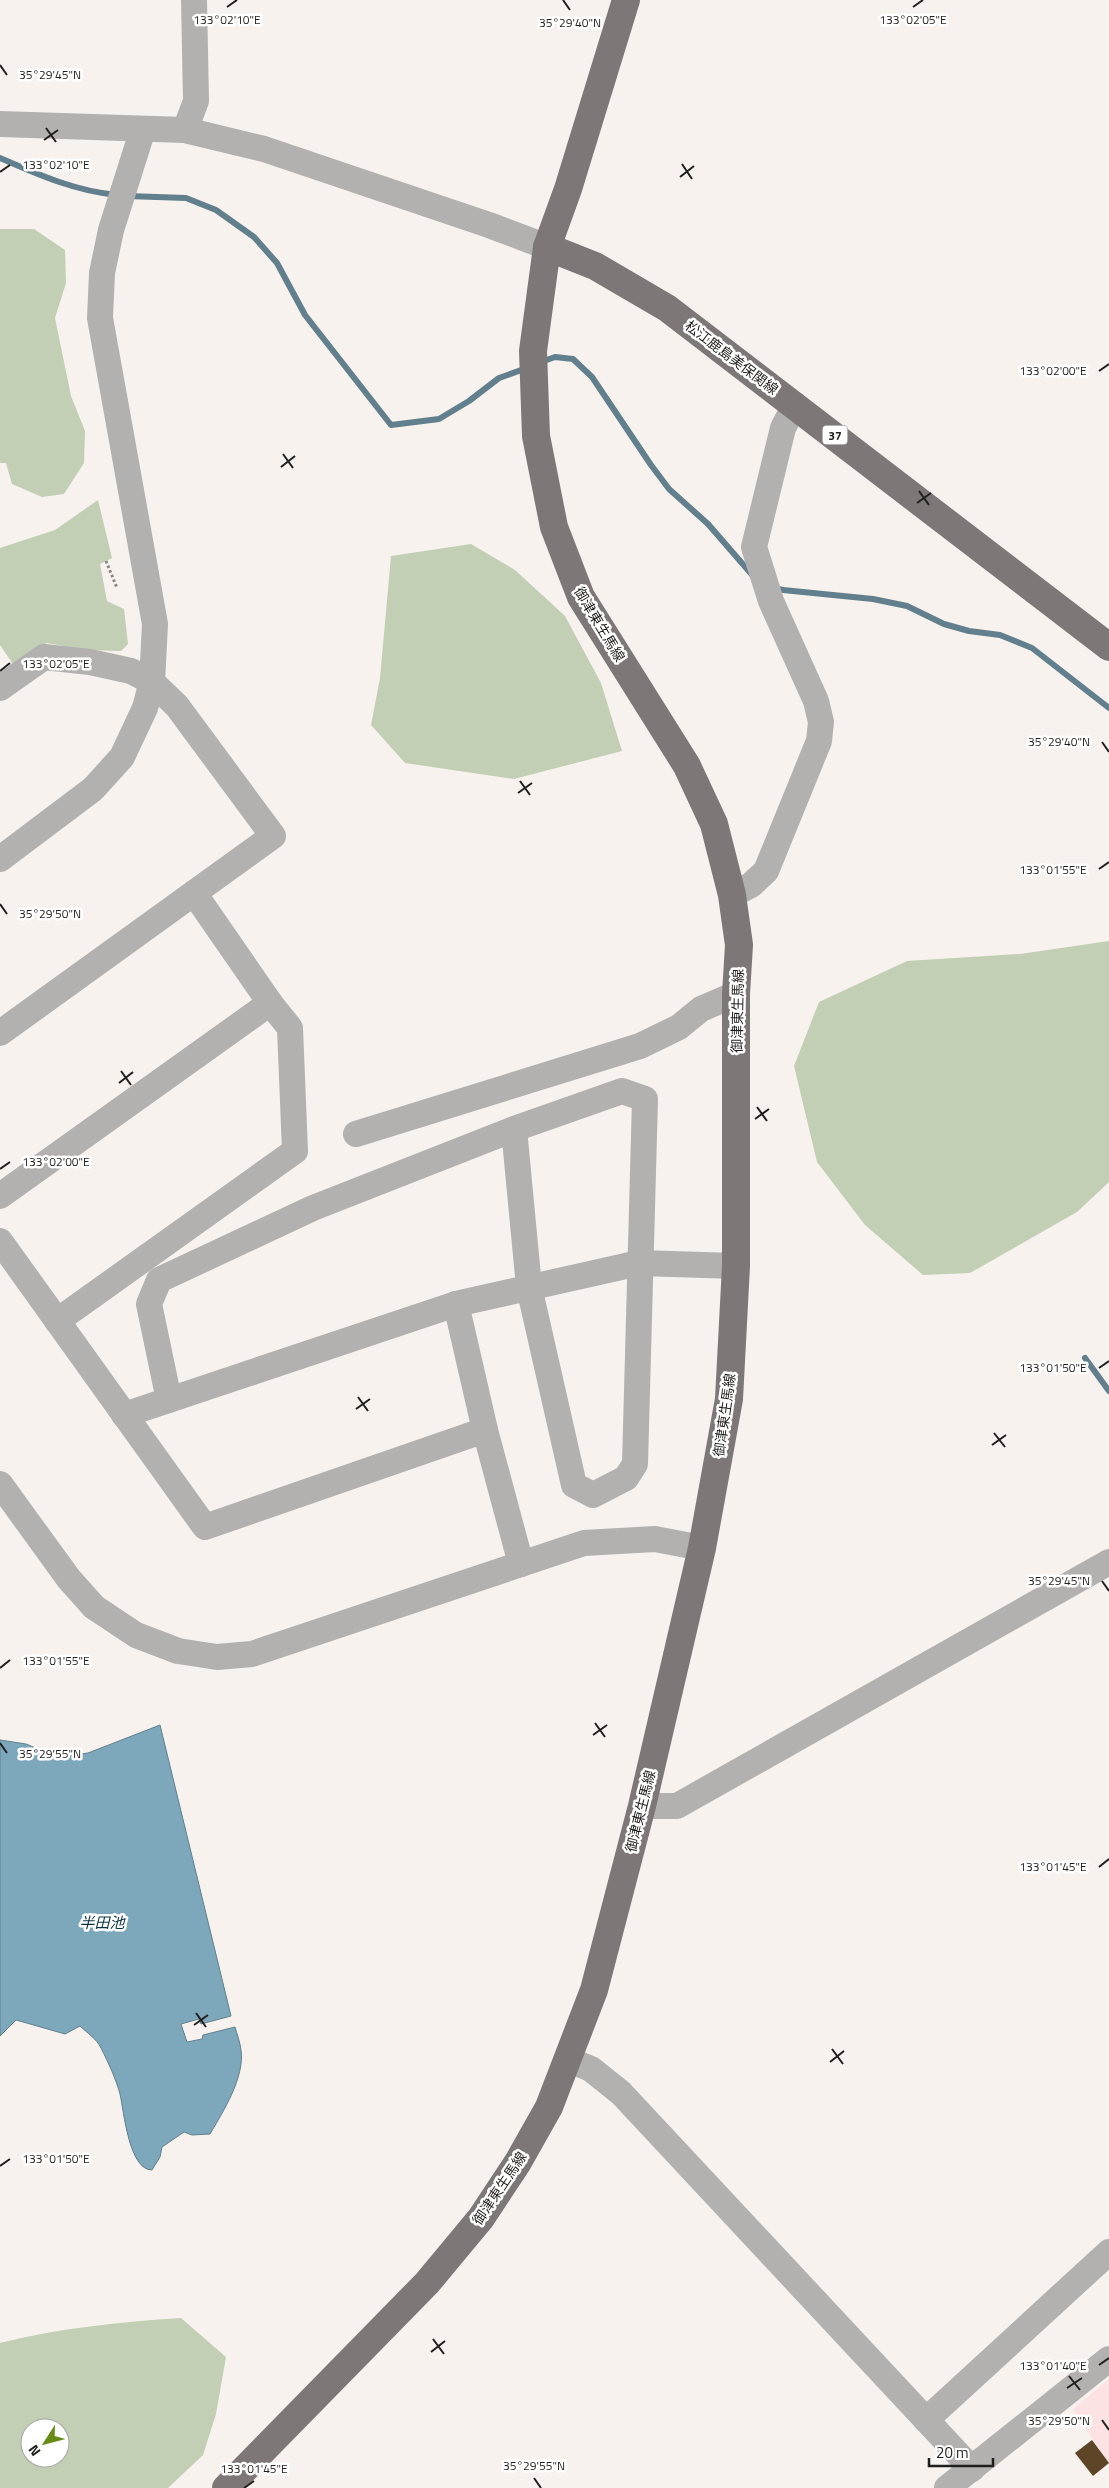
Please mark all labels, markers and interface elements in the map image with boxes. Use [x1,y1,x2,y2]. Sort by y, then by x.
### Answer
text: 133°02'10"E [193,10,261,29]
text: 133°02'05"E [879,10,947,29]
text: 35°29'40"N [539,13,601,32]
text: 35°29'45"N [19,65,81,84]
text: 133°02'10"E [22,155,90,174]
street label: 松江鹿島美保関線 [681,315,783,399]
text: 133°02'00"E [1019,361,1087,380]
road number: 37 [822,426,848,444]
street label: 御津東生馬線 [569,583,631,665]
text: 133°02'05"E [22,654,90,673]
text: 35°29'40"N [1028,732,1090,751]
text: 133°01'55"E [1019,860,1087,879]
text: 35°29'50"N [19,904,81,923]
street label: 御津東生馬線 [726,969,748,1053]
text: 133°02'00"E [22,1152,90,1171]
text: 133°01'50"E [1019,1358,1087,1377]
street label: 御津東生馬線 [708,1372,740,1458]
text: 35°29'45"N [1028,1571,1090,1590]
text: 133°01'55"E [22,1651,90,1670]
text: 35°29'55"N [19,1744,81,1763]
street label: 御津東生馬線 [620,1768,660,1854]
text: 133°01'45"E [1019,1857,1087,1876]
water label: 半田池 [79,1911,126,1934]
street label: 御津東生馬線 [467,2147,531,2229]
text: 133°01'50"E [22,2149,90,2168]
text: 133°01'40"E [1019,2356,1087,2375]
text: 35°29'50"N [1028,2411,1090,2430]
north arrow [20,2418,70,2468]
scale bar [929,2436,993,2468]
text: N [23,2441,45,2461]
text: 20 m [936,2441,969,2464]
text: 35°29'55"N [503,2456,565,2475]
text: 133°01'45"E [220,2459,288,2478]

